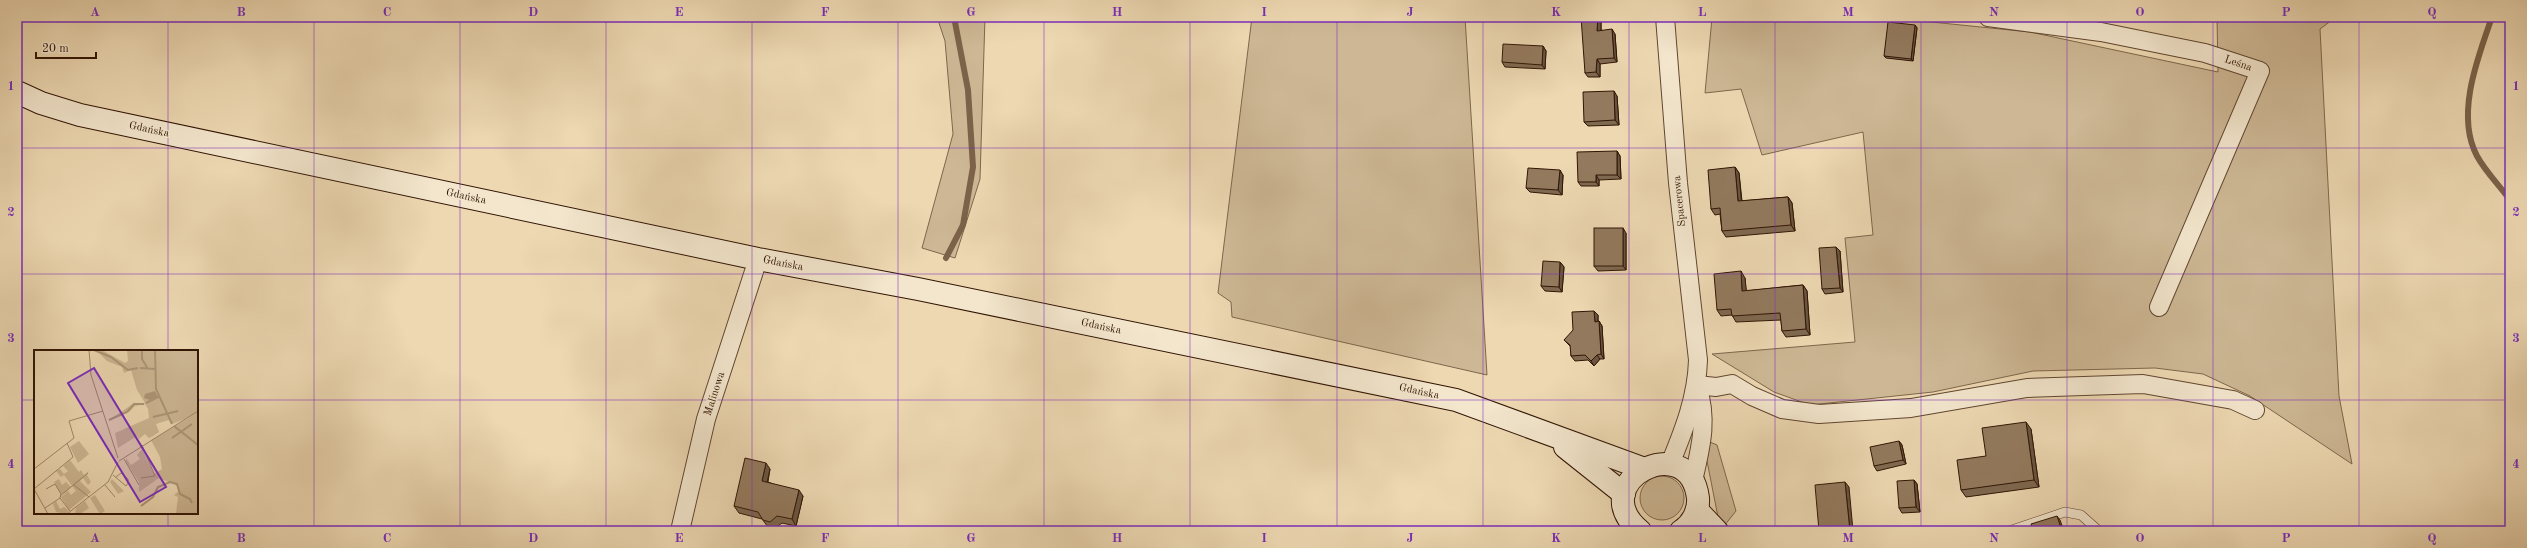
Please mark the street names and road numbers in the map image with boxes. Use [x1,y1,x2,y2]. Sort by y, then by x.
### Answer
street label: Leśna [2223,54,2254,74]
street label: Gdańska [128,120,171,140]
street label: Spacerowa [1672,174,1688,227]
street label: Gdańska [445,187,488,207]
street label: Gdańska [762,255,805,273]
street label: Gdańska [1080,317,1123,337]
street label: Malinowa [703,370,727,417]
street label: Gdańska [1398,382,1441,402]

